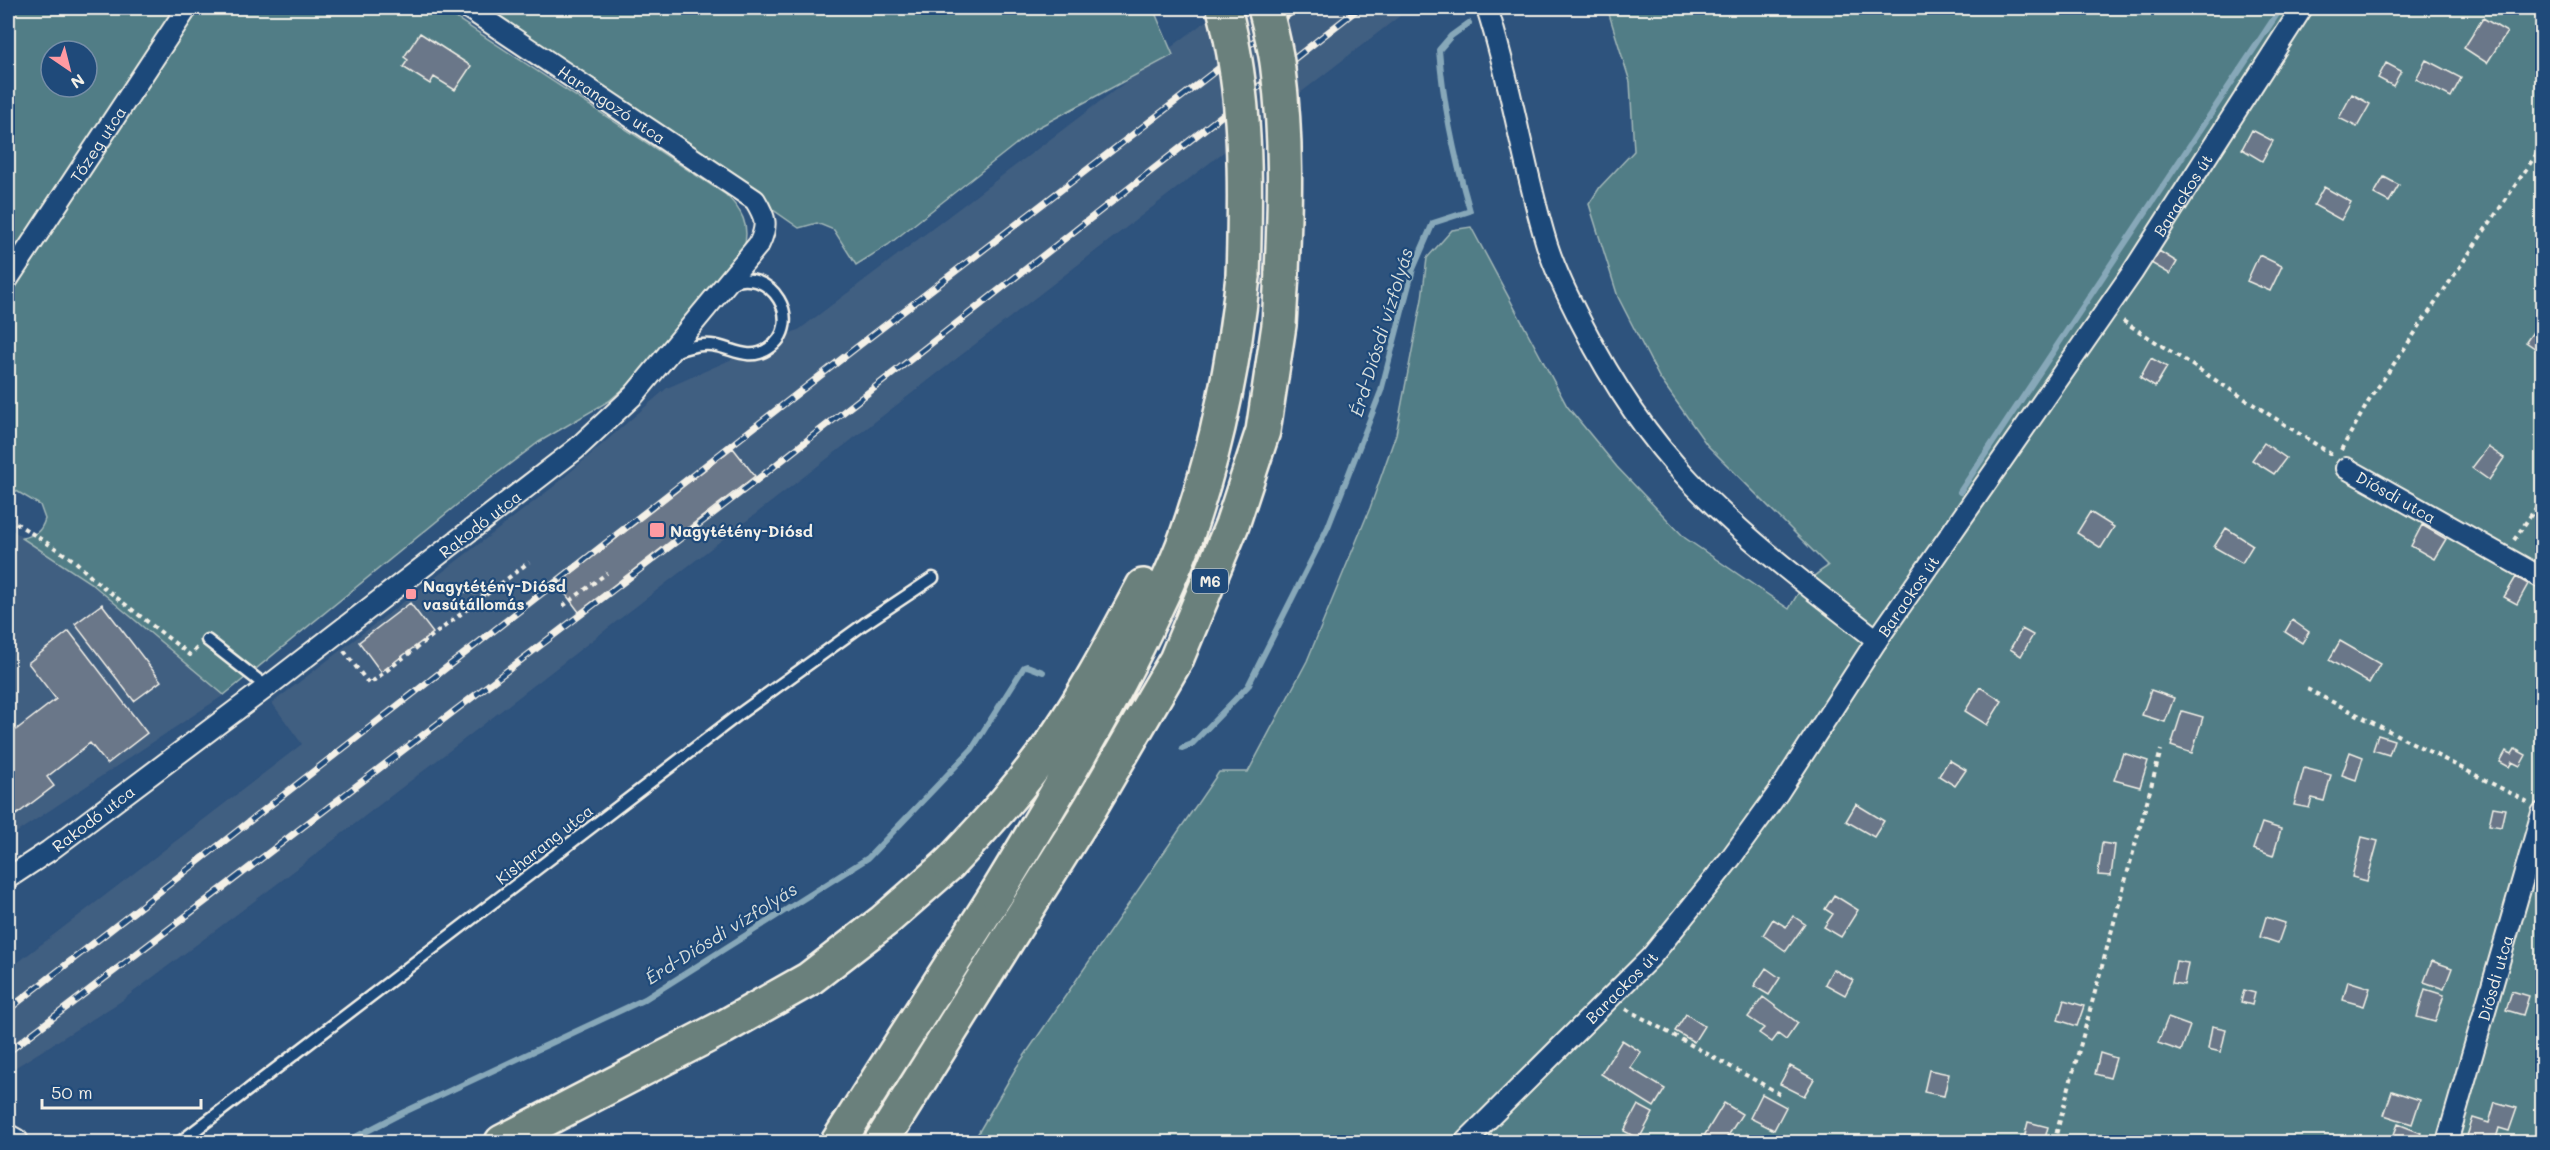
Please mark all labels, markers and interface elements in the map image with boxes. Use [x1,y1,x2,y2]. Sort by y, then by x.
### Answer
north arrow [39,39,99,99]
street label: Harangozó utca [554,60,670,148]
text: N [67,70,89,94]
street label: Tőzeg utca [65,102,130,186]
street label: Barackos út [2148,149,2216,240]
water label: Érd-Diósdi vízfolyás [1344,245,1418,419]
street label: Diósdi utca [2353,466,2440,527]
street label: Rakodó utca [434,485,525,562]
place label: Nagytétény-Diósd [670,520,813,541]
marker: Nagytétény-Diósd [648,521,666,539]
street label: Barackos út [1872,551,1943,640]
road number: M6 [1192,569,1228,593]
place label: Nagytétény-Diósd vasútállomás [423,575,566,614]
marker: Nagytétény-Diósd vasútállomás [404,587,418,601]
street label: Rakodó utca [47,780,138,856]
street label: Kisharang utca [491,799,597,889]
water label: Érd-Diósdi vízfolyás [640,876,802,990]
street label: Diósdi utca [2472,932,2517,1023]
street label: Barackos út [1580,947,1662,1027]
scale bar [42,1072,201,1110]
text: 50 m [51,1080,93,1104]

